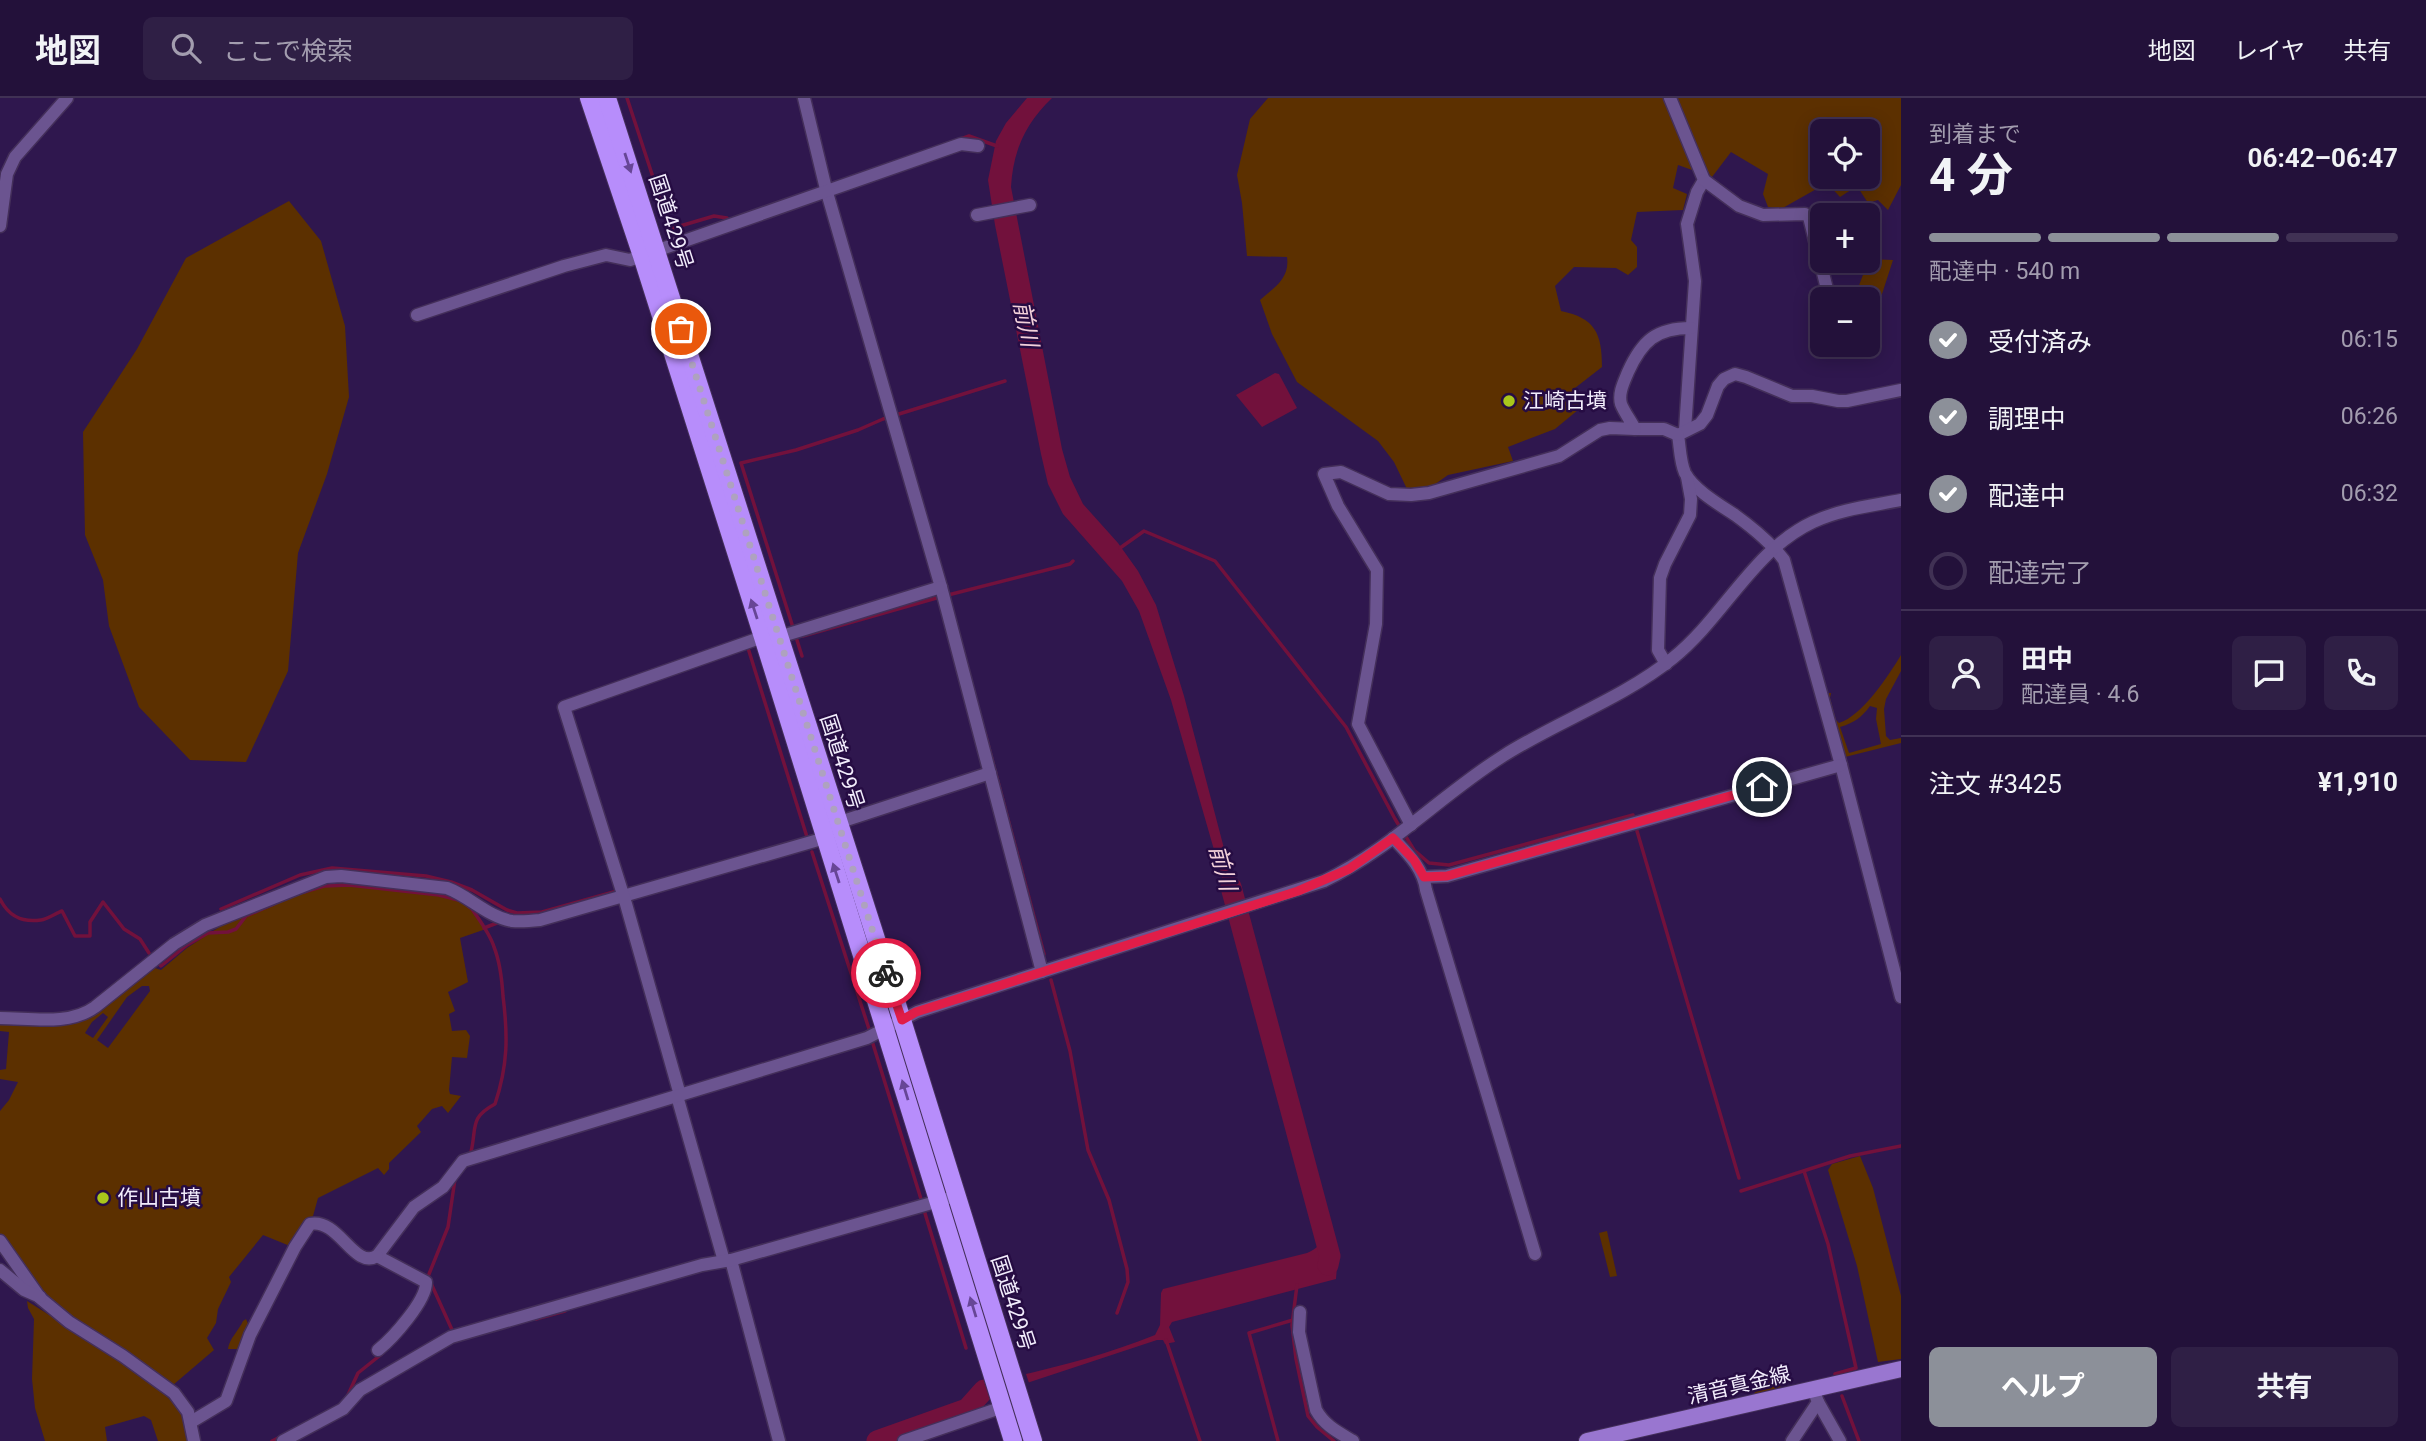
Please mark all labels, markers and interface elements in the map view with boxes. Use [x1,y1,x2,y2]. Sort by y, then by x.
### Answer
search box [143,17,633,80]
icon: search [167,29,205,67]
text: 地図 [35,31,101,70]
text: ここで検索 [223,36,353,66]
text: 地図 [2148,37,2196,65]
text: レイヤ [2234,37,2305,65]
text: 共有 [2343,37,2391,65]
map controls [1810,119,1880,357]
button: locate [1810,119,1880,189]
text: 到着まで [1929,121,2021,148]
text: 06:42–06:47 [2248,143,2398,173]
text: 4 分 [1929,148,2013,202]
one-way arrow [623,153,634,174]
street label: 国道429号 [644,171,698,273]
button: + [1810,203,1880,273]
text: 配達中 · 540 m [1929,258,2080,285]
button: − [1810,287,1880,357]
pin [651,299,711,359]
water label: 前川 [1008,299,1044,352]
icon: bag [662,310,700,348]
icon: check [1929,321,1967,359]
text: 06:15 [2341,326,2398,353]
text: 受付済み [1988,327,2092,357]
place label: 江崎古墳 [1523,389,1607,413]
marker: 江崎古墳 [1501,393,1517,409]
icon: check [1929,398,1967,436]
text: 06:26 [2341,403,2398,430]
text: 調理中 [1988,404,2066,434]
icon: check [1929,475,1967,513]
text: 06:32 [2341,480,2398,507]
text: 配達中 [1988,481,2066,511]
text: 配達完了 [1988,558,2092,588]
one-way arrow [748,598,759,619]
button: person [1929,636,2003,710]
button: chat [2232,636,2306,710]
button: phone [2324,636,2398,710]
text: 田中 [2021,644,2073,674]
text: 配達員 · 4.6 [2021,681,2139,708]
street label: 国道429号 [815,711,869,813]
pin [1732,757,1792,817]
text: ¥1,910 [2318,767,2398,797]
icon: home [1743,768,1781,806]
text: 注文 #3425 [1929,769,2062,799]
water label: 前川 [1204,842,1242,897]
one-way arrow [830,862,841,883]
courier [851,938,921,1008]
icon: bike [867,954,905,992]
one-way arrow [900,1079,910,1100]
place label: 作山古墳 [117,1186,201,1210]
marker: 作山古墳 [95,1190,111,1206]
street label: 国道429号 [986,1252,1040,1354]
one-way arrow [967,1296,977,1317]
button: ヘルプ [1929,1347,2157,1427]
button: 共有 [2171,1347,2398,1427]
street label: 清音真金線 [1685,1361,1793,1409]

